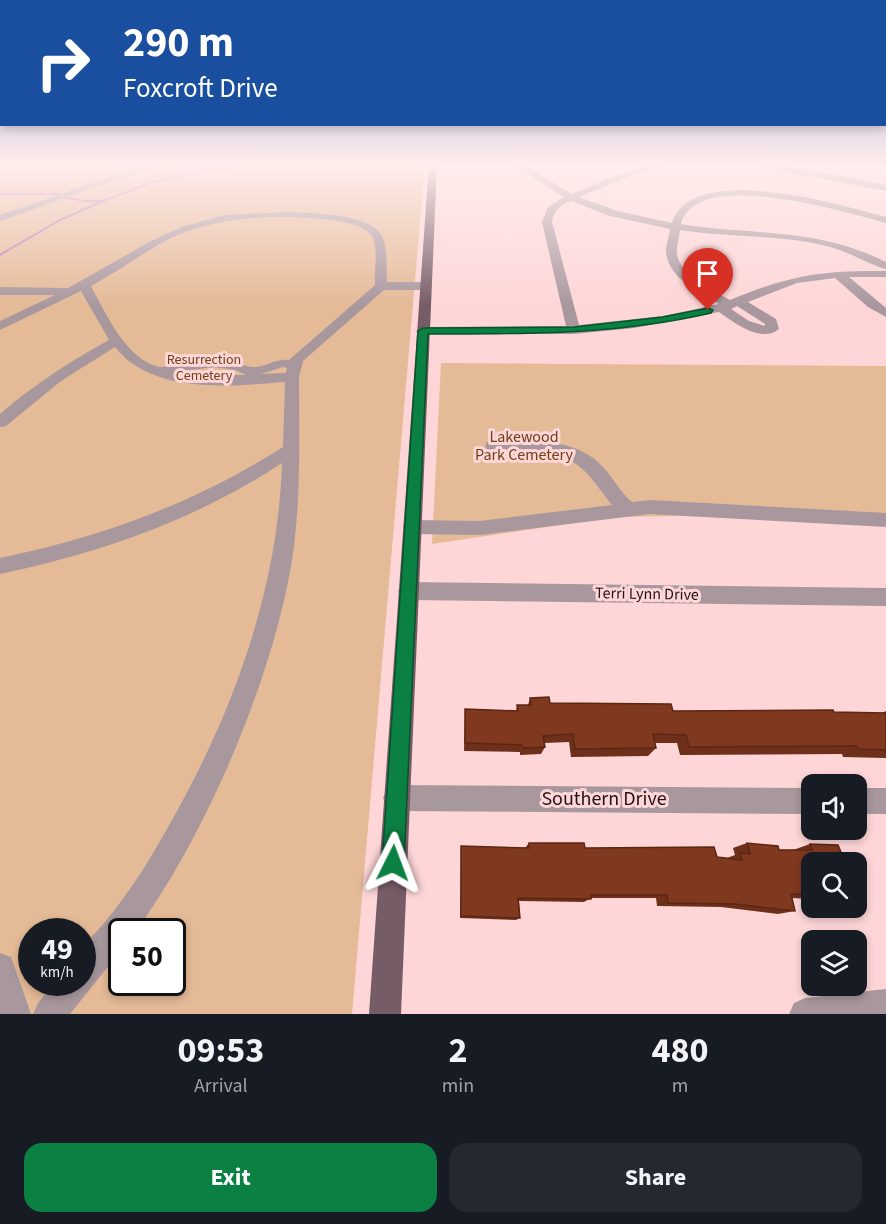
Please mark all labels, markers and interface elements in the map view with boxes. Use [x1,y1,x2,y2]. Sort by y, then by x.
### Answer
text: 290 m [123,13,234,73]
icon: right [24,24,102,102]
text: Foxcroft Drive [123,69,278,108]
pin [682,248,733,310]
icon: arrive [691,257,724,290]
park label: Resurrection Cemetery [167,350,241,386]
park label: Lakewood Park Cemetery [475,426,573,466]
street label: Terri Lynn Drive [595,582,699,606]
map controls [801,774,867,996]
button: sound [801,774,867,840]
street label: Southern Drive [541,785,667,813]
position arrow [361,831,425,895]
button: search [801,852,867,918]
speed limit sign: 50 [108,918,186,996]
text: 49 [41,928,73,971]
button: layers [801,930,867,996]
text: km/h [40,962,74,983]
text: 09:53 [177,1025,264,1076]
text: 2 [448,1025,467,1076]
text: 480 [652,1025,709,1076]
text: Arrival [194,1072,248,1100]
text: min [442,1072,474,1100]
text: m [672,1072,688,1100]
button: Exit [24,1143,437,1212]
button: Share [449,1143,862,1212]

